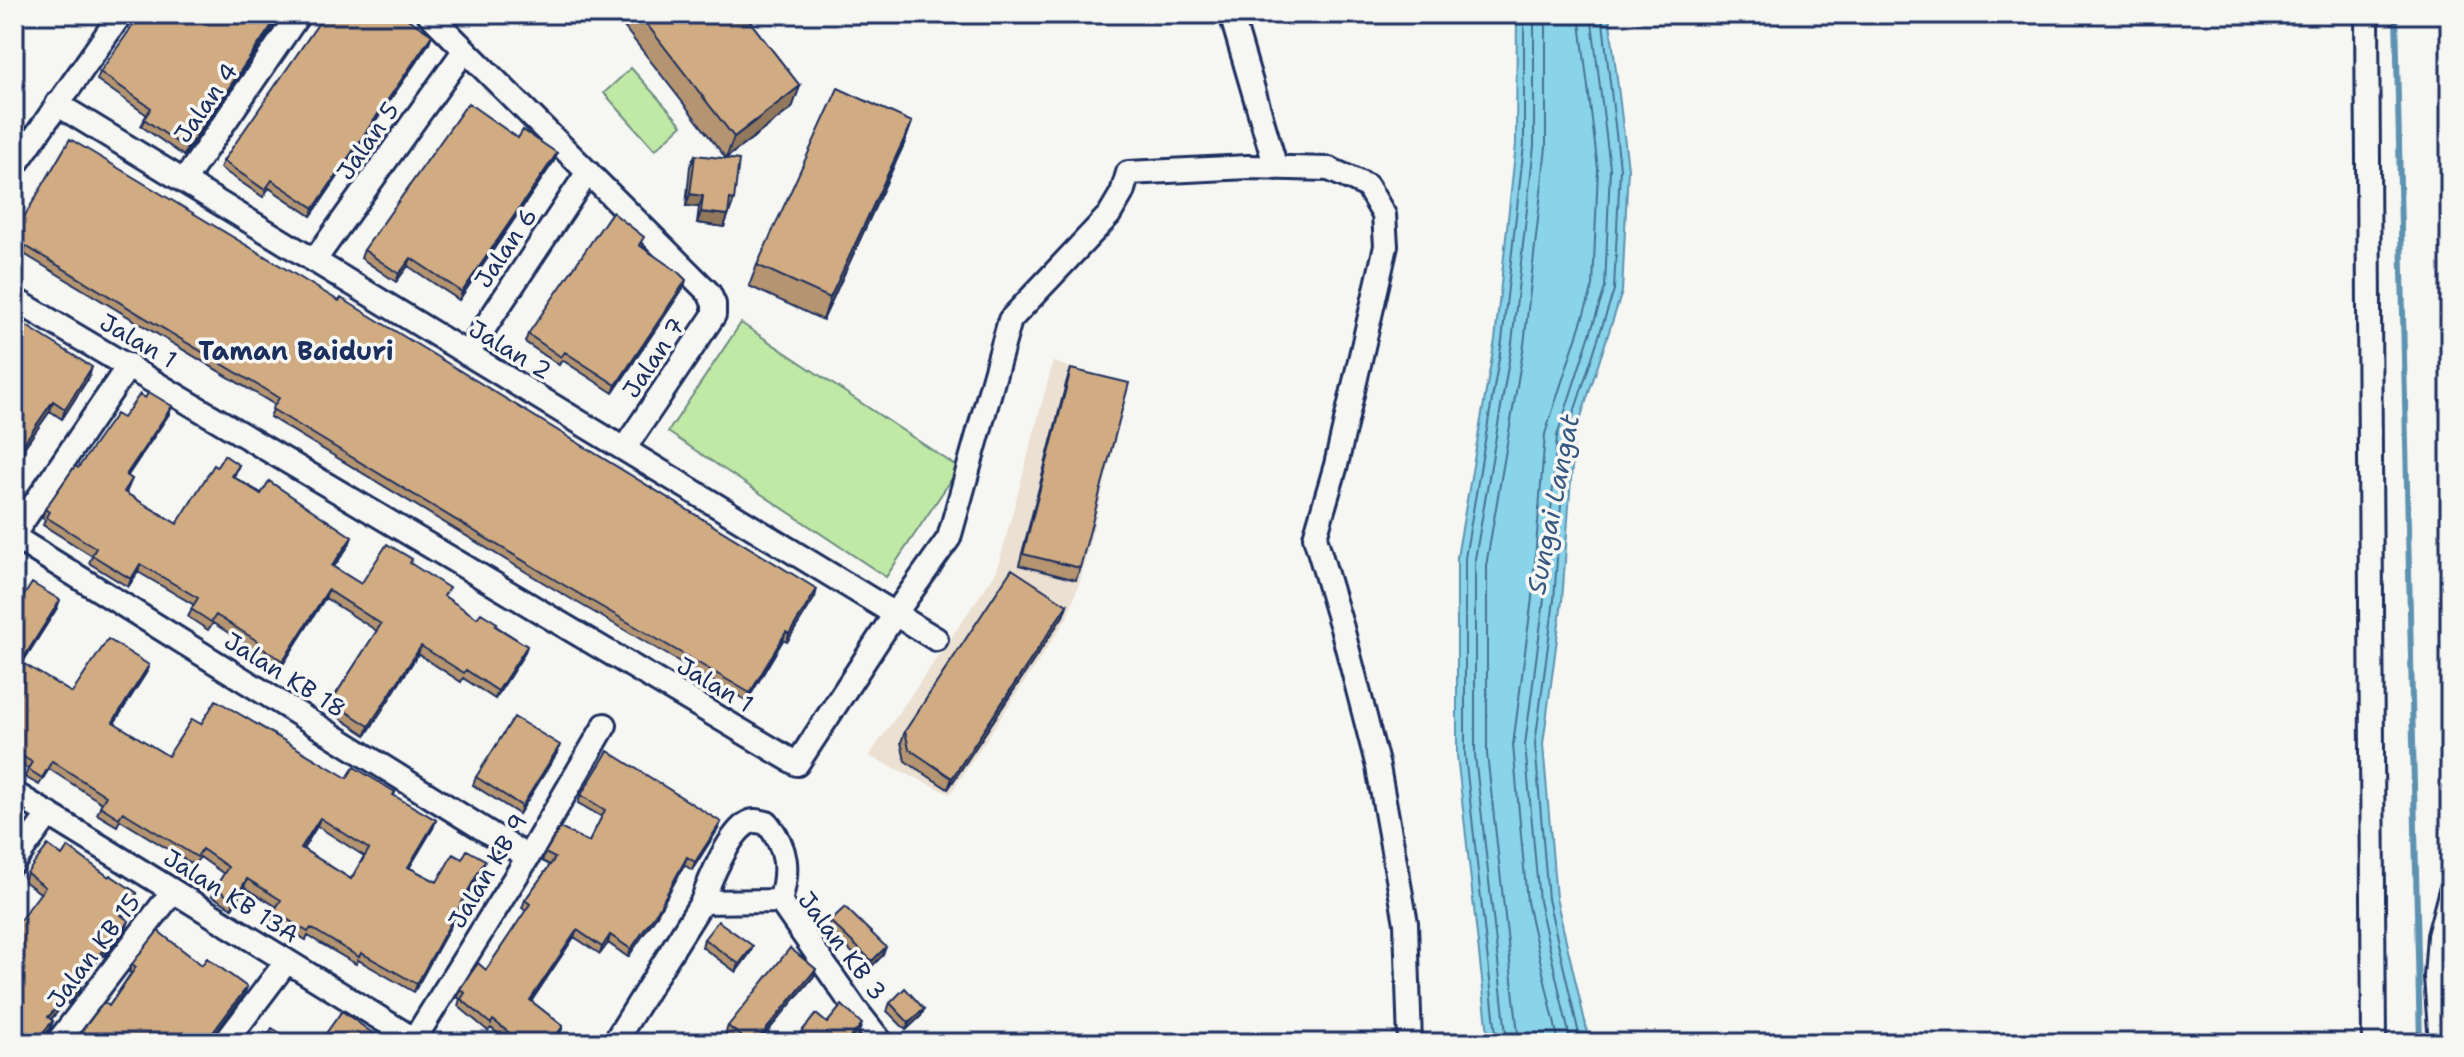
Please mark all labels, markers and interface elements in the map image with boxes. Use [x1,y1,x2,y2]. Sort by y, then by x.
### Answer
street label: Jalan 4 [167,57,245,149]
street label: Jalan 5 [329,96,407,186]
street label: Jalan 6 [467,201,545,295]
street label: Jalan 1 [94,306,182,376]
street label: Jalan 7 [615,311,693,405]
street label: Jalan 2 [463,313,557,387]
district label: Taman Baiduri [198,333,394,368]
water label: Sungai Langat [1518,411,1587,597]
street label: Jalan KB 18 [218,625,352,725]
street label: Jalan 1 [671,650,759,720]
street label: Jalan KB 9 [441,808,535,934]
street label: Jalan KB 13A [157,842,305,950]
street label: Jalan KB 3 [791,885,893,1007]
street label: Jalan KB 15 [40,887,148,1015]

